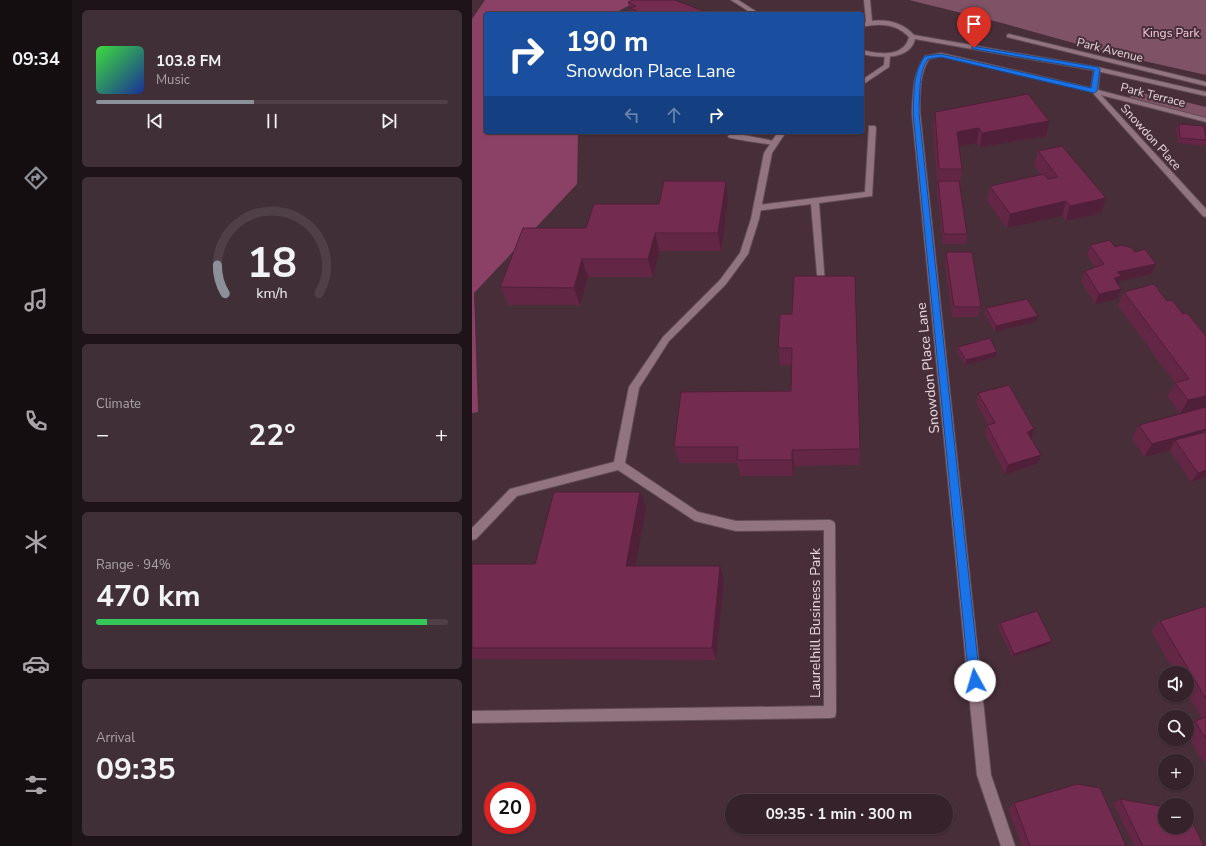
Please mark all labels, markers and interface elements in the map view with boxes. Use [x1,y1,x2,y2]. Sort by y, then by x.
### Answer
pin [957,7.0,991,48]
icon: arrive [963,13,985,35]
text: 190 m [566,23,649,61]
park label: Kings Park [1143,25,1200,41]
icon: right [500,28,552,80]
street label: Park Avenue [1075,34,1145,66]
text: 09:34 [12,47,60,71]
text: 103.8 FM [156,51,221,71]
text: Snowdon Place Lane [566,59,735,83]
text: Music [156,71,190,89]
street label: Park Terrace [1119,79,1187,111]
street label: Snowdon Place [1117,101,1185,173]
icon: left [621,104,643,126]
icon: ahead [663,104,685,126]
icon: right [705,104,727,126]
icon: previous [144,110,166,132]
icon: pause [261,110,283,132]
icon: next [378,110,400,132]
icon: directions [22,164,50,192]
text: 18 [247,235,297,292]
text: km/h [256,283,288,302]
icon: music [22,286,50,314]
street label: Snowdon Place Lane [912,302,944,434]
text: Climate [96,395,141,413]
icon: phone [22,407,50,435]
text: 22° [248,415,296,456]
text: − [96,420,109,450]
text: + [435,420,448,450]
icon: climate [22,528,50,556]
street label: Laurelhill Business Park [806,547,825,698]
text: Range · 94% [96,556,171,574]
text: 470 km [96,576,201,617]
icon: car [22,650,50,678]
position arrow [954,660,996,702]
map controls [1158,666,1194,834]
button: sound [1158,666,1194,702]
button: search [1158,710,1194,746]
text: Arrival [96,729,135,747]
text: 09:35 [96,749,175,790]
button: + [1158,754,1194,790]
icon: filters [22,771,50,799]
speed limit sign: 20 [484,782,536,834]
button: − [1158,798,1194,834]
text: 09:35 · 1 min · 300 m [766,804,912,824]

